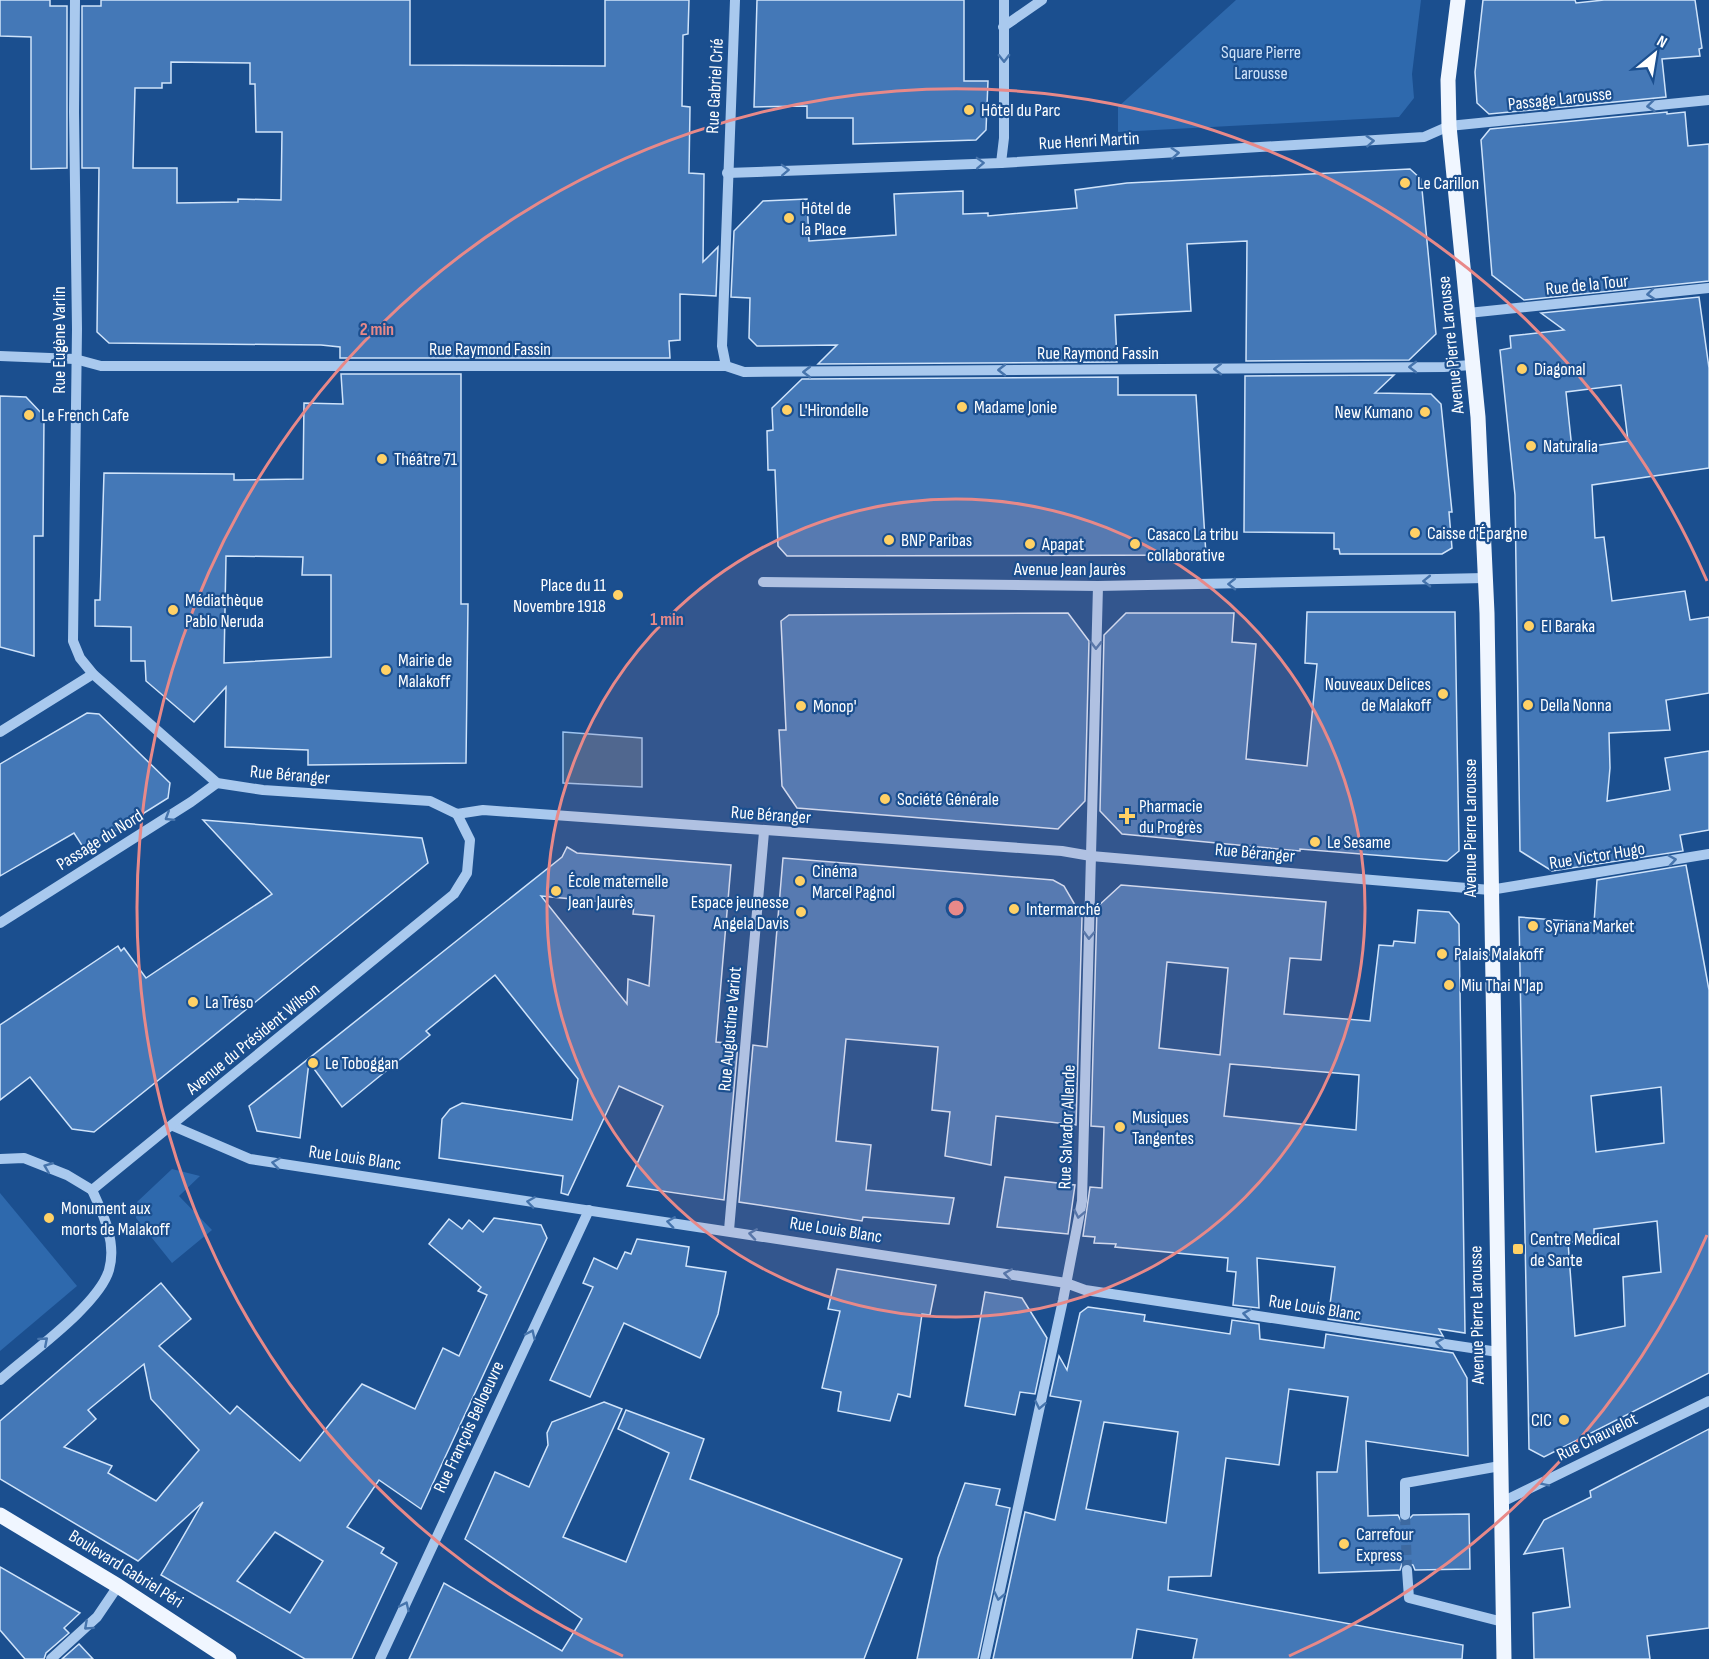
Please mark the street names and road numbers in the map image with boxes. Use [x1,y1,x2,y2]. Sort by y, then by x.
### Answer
street label: Rue Gabriel Crié [702,38,728,134]
street label: Passage Larousse [1507,83,1613,115]
street label: Rue Henri Martin [1038,128,1140,154]
street label: Rue de la Tour [1545,270,1629,300]
street label: Avenue Pierre Larousse [1433,275,1469,416]
street label: Rue Eugène Varlin [49,286,70,394]
street label: Rue Raymond Fassin [429,339,551,360]
street label: Rue Raymond Fassin [1037,343,1159,364]
street label: Avenue Jean Jaurès [1013,559,1126,580]
street label: Avenue Pierre Larousse [1460,759,1481,898]
street label: Rue Béranger [249,761,331,789]
street label: Rue Béranger [730,802,812,828]
street label: Passage du Nord [53,805,147,875]
street label: Rue Victor Hugo [1548,838,1646,874]
street label: Rue Béranger [1214,839,1296,867]
street label: Rue Augustine Variot [714,965,746,1092]
street label: Avenue du Président Wilson [181,979,324,1100]
street label: Rue Salvador Allende [1054,1064,1080,1190]
street label: Rue Louis Blanc [307,1141,403,1175]
street label: Rue Louis Blanc [788,1212,884,1248]
street label: Avenue Pierre Larousse [1465,1246,1489,1385]
street label: Rue Louis Blanc [1267,1290,1363,1326]
street label: Rue François Belloeuvre [429,1358,509,1496]
street label: Rue Chauvelot [1553,1408,1641,1466]
street label: Boulevard Gabriel Péri [65,1525,187,1613]

